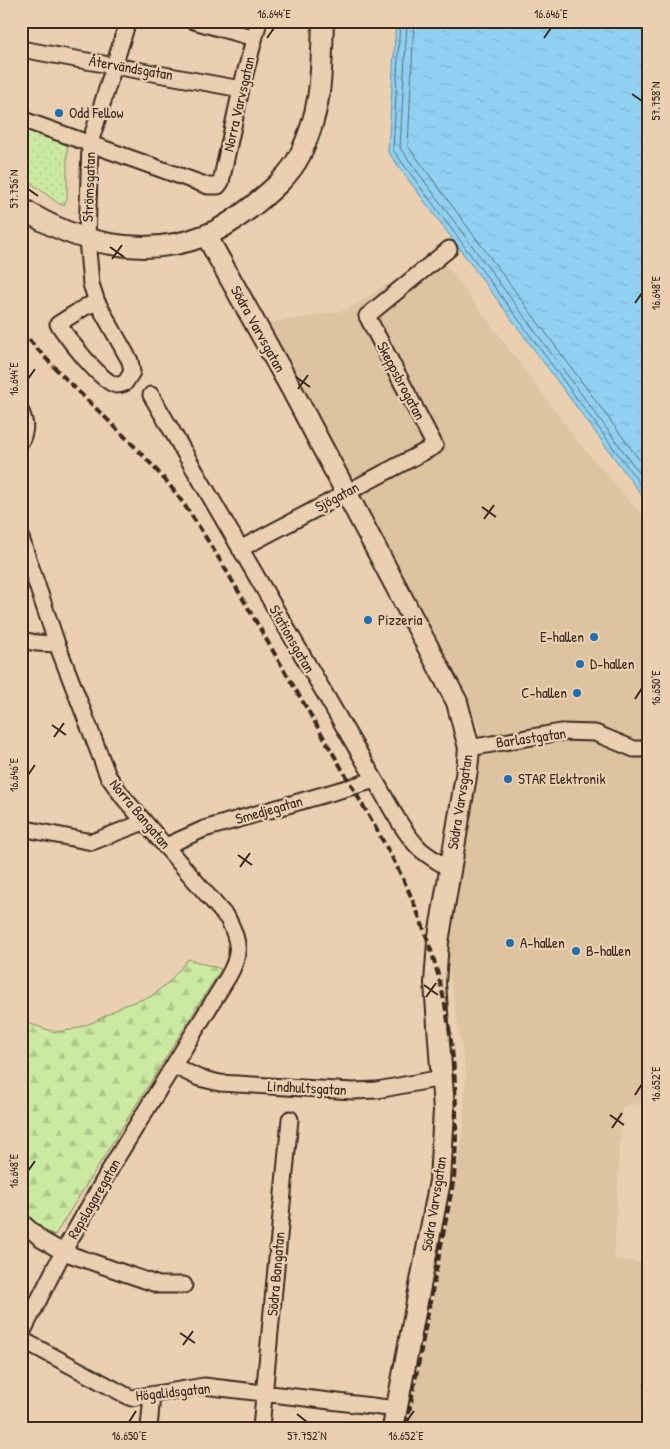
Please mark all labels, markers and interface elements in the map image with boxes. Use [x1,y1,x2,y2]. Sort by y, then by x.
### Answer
text: 16.644°E [257,5,291,22]
text: 16.646°E [534,5,569,22]
street label: Återvändsgatan [87,50,175,85]
street label: Norra Varvsgatan [217,54,260,154]
text: 57.758°N [647,82,664,120]
place label: Odd Fellow [69,102,124,123]
marker: Odd Fellow [53,107,65,119]
street label: Strömsgatan [77,151,100,222]
text: 57.756°N [5,170,22,208]
text: 16.648°E [647,275,664,310]
street label: Södra Varvsgatan [226,282,291,376]
street label: Skeppsbrogatan [372,338,431,424]
text: 16.644°E [5,362,22,396]
street label: Sjögatan [311,476,363,517]
street label: Stationsgatan [264,601,320,677]
place label: Pizzeria [378,609,423,630]
marker: Pizzeria [362,614,374,626]
place label: E-hallen [540,626,584,647]
marker: E-hallen [588,631,600,643]
place label: D-hallen [590,653,635,674]
marker: D-hallen [574,658,586,670]
text: 16.650°E [647,670,664,706]
place label: C-hallen [521,682,567,703]
marker: C-hallen [571,687,583,699]
street label: Barlastgatan [495,722,567,753]
street label: Södra Varvsgatan [442,753,477,851]
text: 16.646°E [5,757,22,792]
place label: STAR Elektronik [518,768,606,789]
marker: STAR Elektronik [502,773,514,785]
street label: Norra Bangatan [105,774,176,853]
street label: Smedjegatan [233,790,305,829]
place label: A-hallen [520,932,565,953]
marker: A-hallen [504,937,516,949]
place label: B-hallen [586,940,631,961]
marker: B-hallen [570,945,582,957]
text: 16.652°E [647,1066,664,1102]
street label: Lindhultsgatan [267,1075,347,1100]
text: 16.648°E [5,1153,22,1188]
street label: Repslagaregatan [62,1155,125,1243]
street label: Södra Varvsgatan [416,1155,451,1253]
street label: Södra Bangatan [261,1231,290,1317]
street label: Högalidsgatan [135,1377,212,1406]
text: 16.650°E [111,1427,147,1444]
text: 57.752°N [287,1427,327,1444]
text: 16.652°E [388,1427,424,1444]

